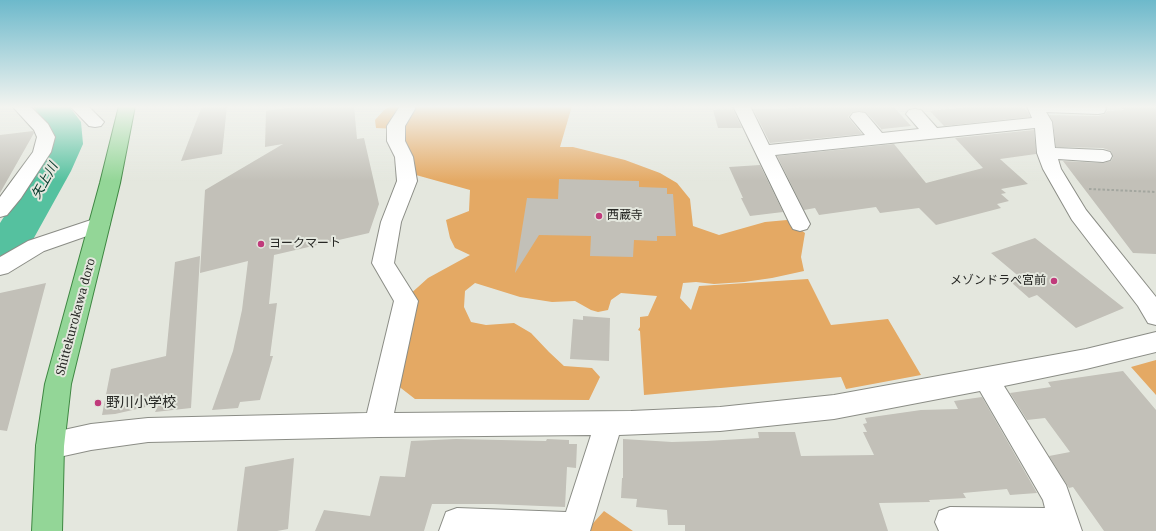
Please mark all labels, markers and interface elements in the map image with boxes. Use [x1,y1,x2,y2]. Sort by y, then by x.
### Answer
water label: 矢上川 [29,160,61,202]
place label: 西蔵寺 [607,209,643,223]
marker: 西蔵寺 [594,211,604,221]
place label: ヨークマート [269,237,341,251]
marker: ヨークマート [256,239,266,249]
street label: Shittekurokawa doro [53,257,99,377]
place label: メゾンドラぺ宮前 [950,274,1046,288]
marker: メゾンドラぺ宮前 [1049,276,1059,286]
place label: 野川小学校 [106,395,176,411]
marker: 野川小学校 [93,398,103,408]

